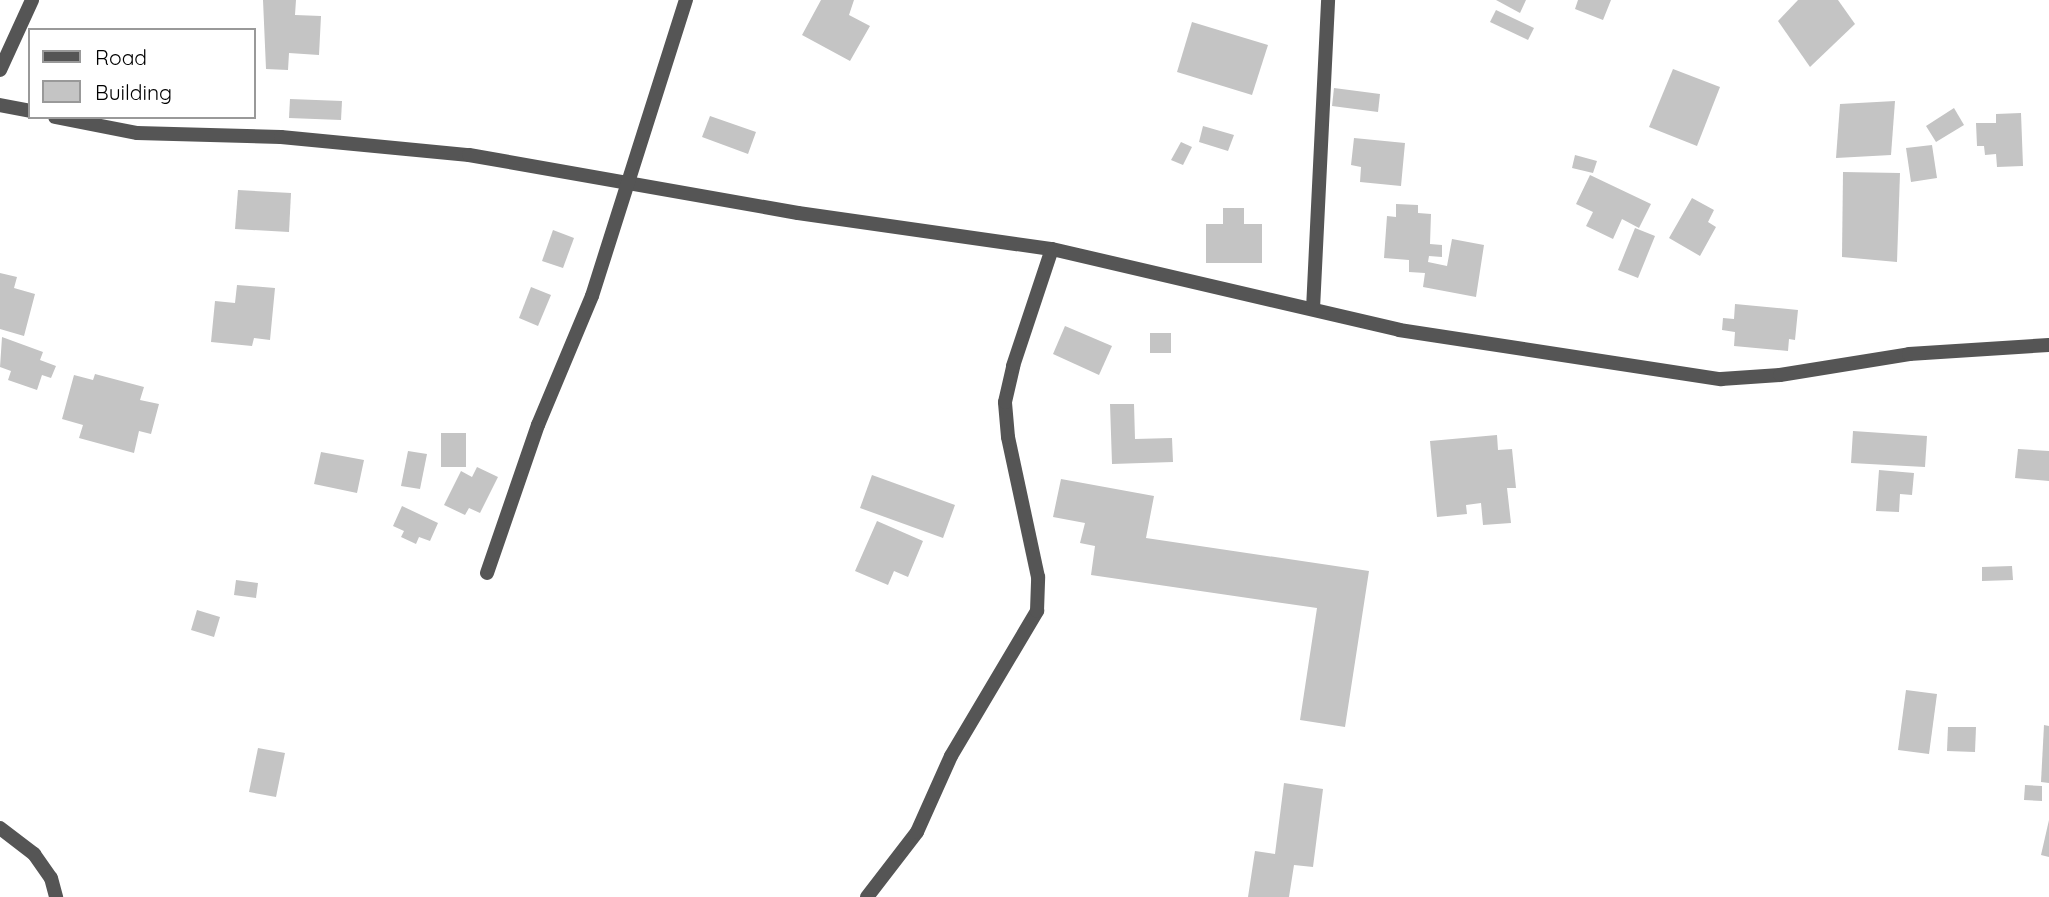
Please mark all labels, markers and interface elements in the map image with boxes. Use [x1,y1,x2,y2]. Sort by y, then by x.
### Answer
legend [28,28,256,119]
text: Road [95,44,147,70]
text: Building [95,79,172,105]

